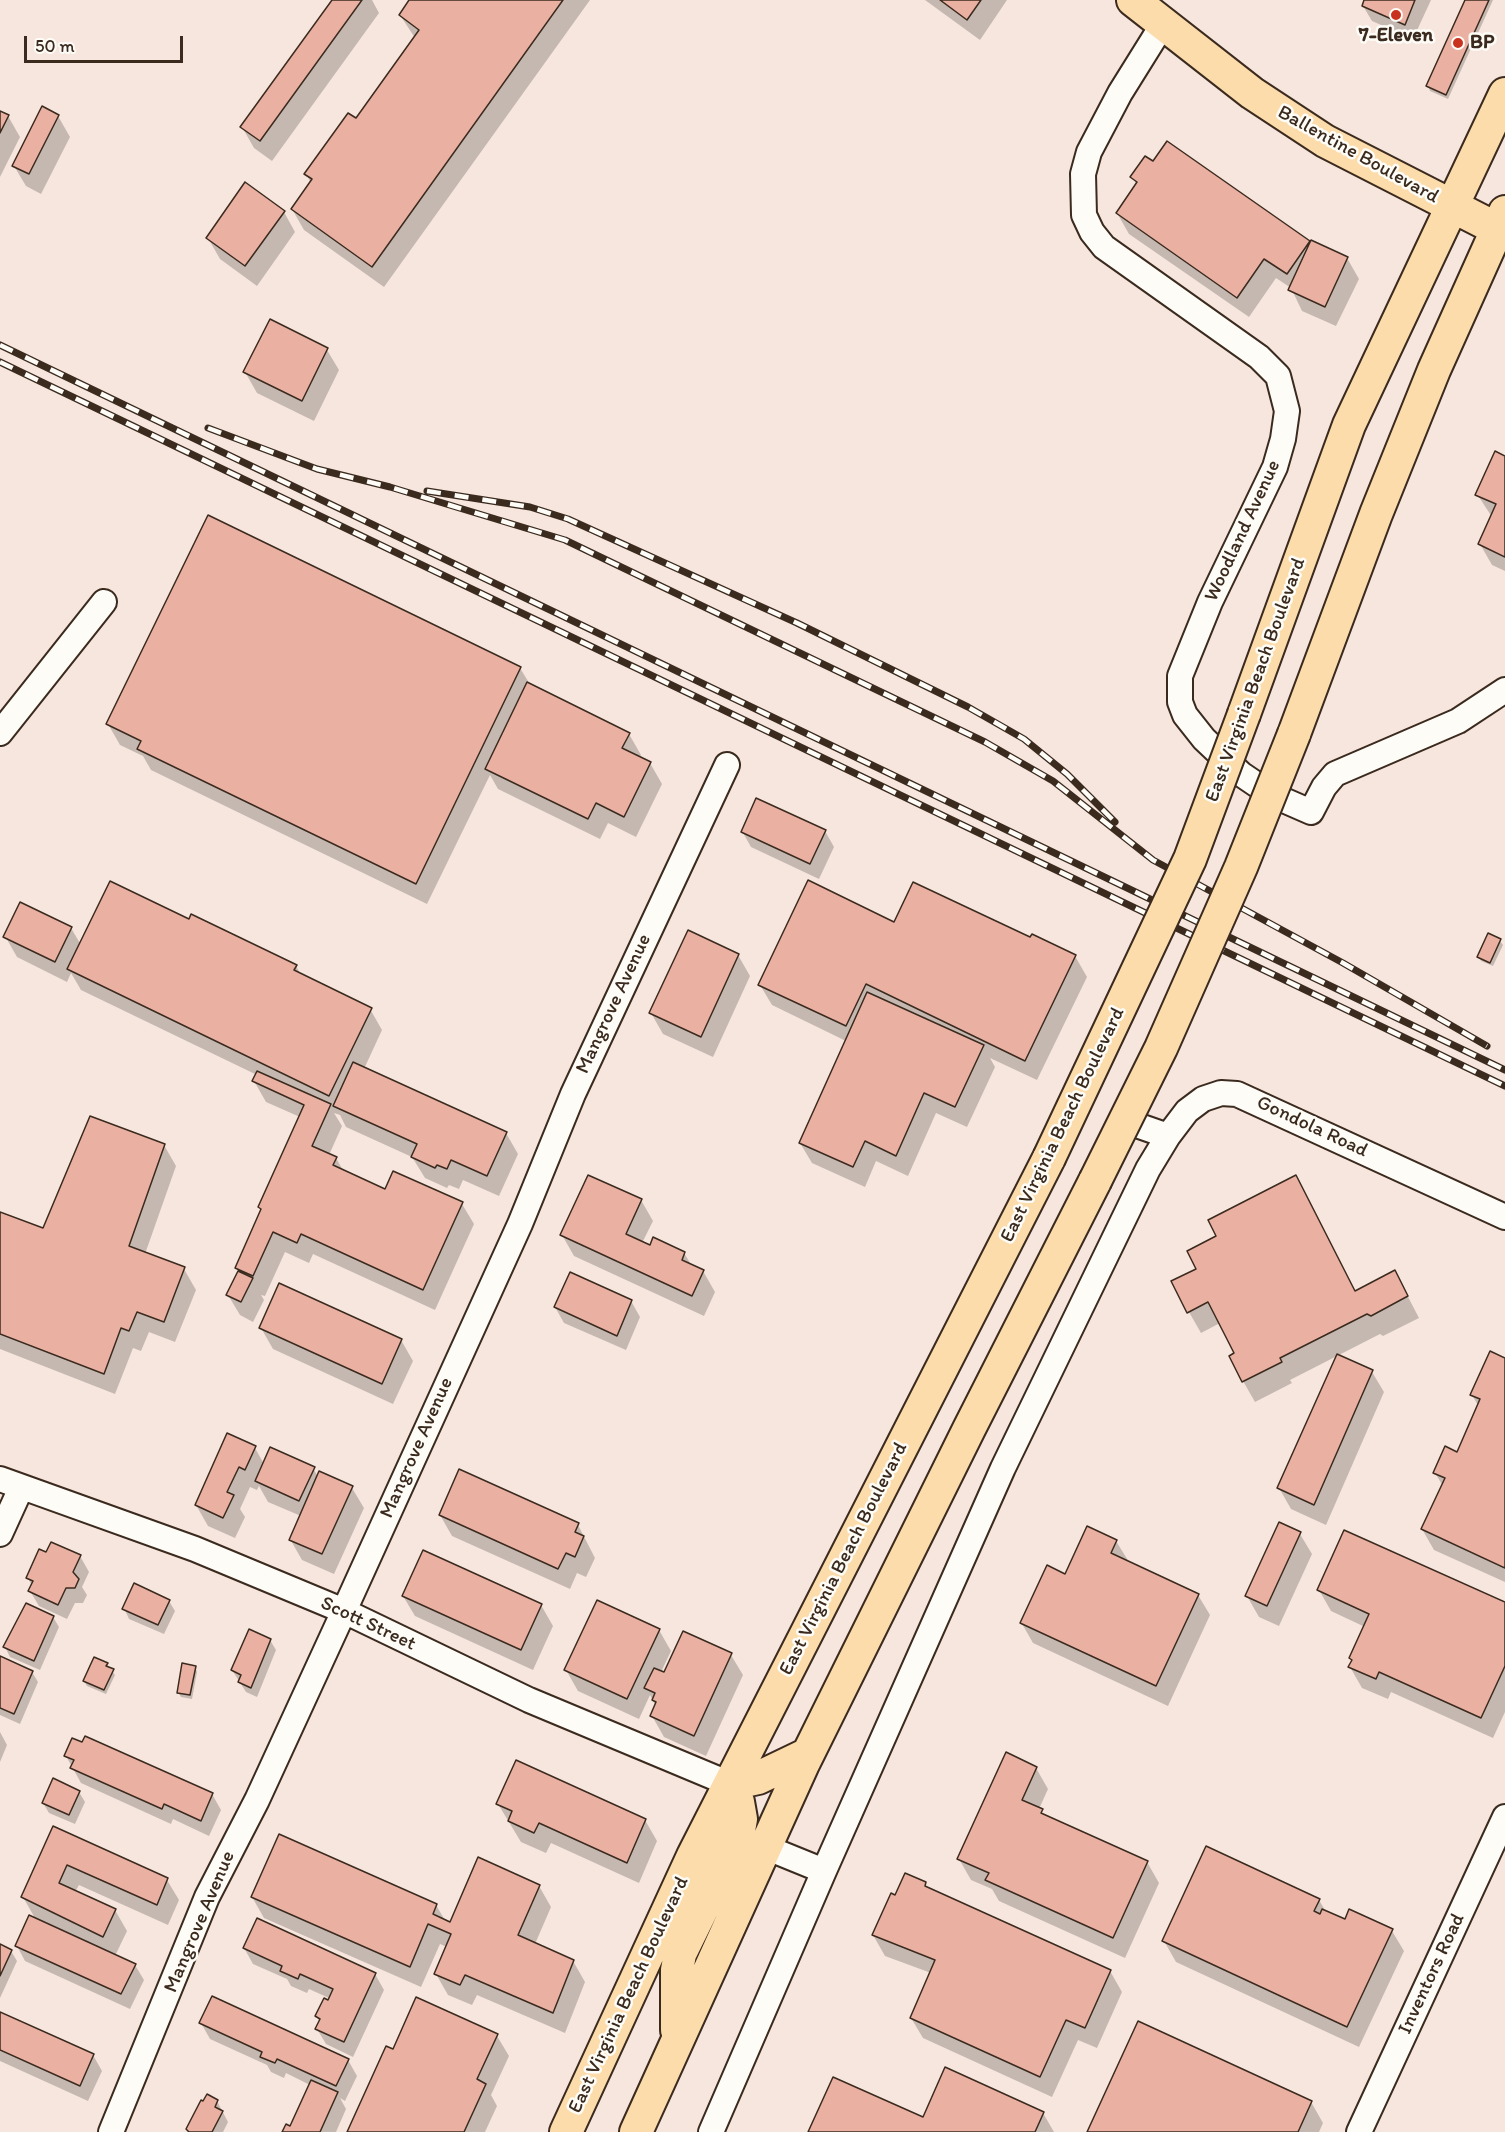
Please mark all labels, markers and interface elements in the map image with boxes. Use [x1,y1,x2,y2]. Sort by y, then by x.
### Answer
marker: 7-Eleven [1389,8,1403,22]
scale bar [27,24,186,62]
place label: 7-Eleven [1359,24,1433,48]
place label: BP [1470,31,1494,55]
text: 50 m [35,35,75,57]
marker: BP [1451,36,1465,50]
street label: Ballentine Boulevard [1273,101,1443,209]
street label: Woodland Avenue [1200,456,1286,606]
street label: East Virginia Beach Boulevard [1201,555,1311,805]
street label: Mangrove Avenue [571,930,657,1078]
street label: East Virginia Beach Boulevard [996,1004,1130,1246]
street label: Gondola Road [1253,1091,1371,1163]
street label: Mangrove Avenue [375,1374,459,1522]
street label: East Virginia Beach Boulevard [775,1439,913,1679]
street label: Scott Street [316,1591,420,1657]
street label: Mangrove Avenue [159,1848,241,1996]
street label: East Virginia Beach Boulevard [564,1873,694,2117]
street label: Inventors Road [1394,1910,1470,2038]

